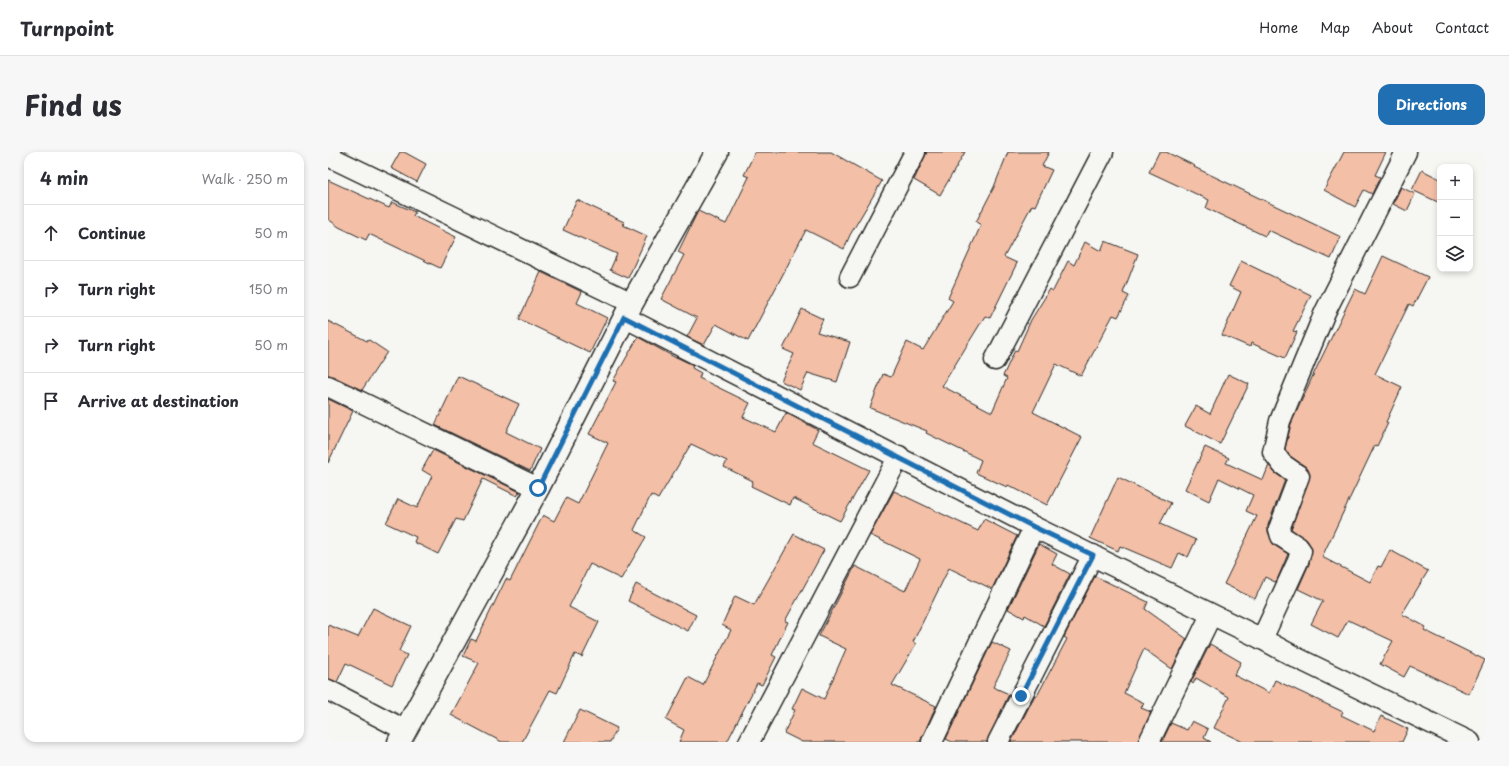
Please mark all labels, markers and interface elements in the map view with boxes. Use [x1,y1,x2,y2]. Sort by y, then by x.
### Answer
text: Turnpoint [20,14,114,42]
text: Home [1259,17,1298,38]
text: Map [1320,17,1350,38]
text: About [1372,17,1413,38]
text: Contact [1435,17,1489,38]
text: Find us [24,83,122,126]
button: Directions [1378,84,1485,125]
map controls [1437,164,1473,272]
button: + [1437,164,1473,200]
text: 4 min [40,165,88,191]
text: Walk · 250 m [202,169,288,188]
button: − [1437,200,1473,236]
text: Continue [78,221,146,244]
icon: ahead [40,222,62,244]
text: 50 m [254,223,288,242]
button: layers [1437,236,1473,272]
text: Turn right [78,277,155,300]
icon: right [40,278,62,300]
text: 150 m [249,279,288,298]
text: Turn right [78,333,155,356]
icon: right [40,334,62,356]
text: 50 m [254,335,288,354]
text: Arrive at destination [78,389,239,412]
icon: arrive [40,390,62,412]
route start [529,479,547,497]
route end [1012,687,1030,705]

